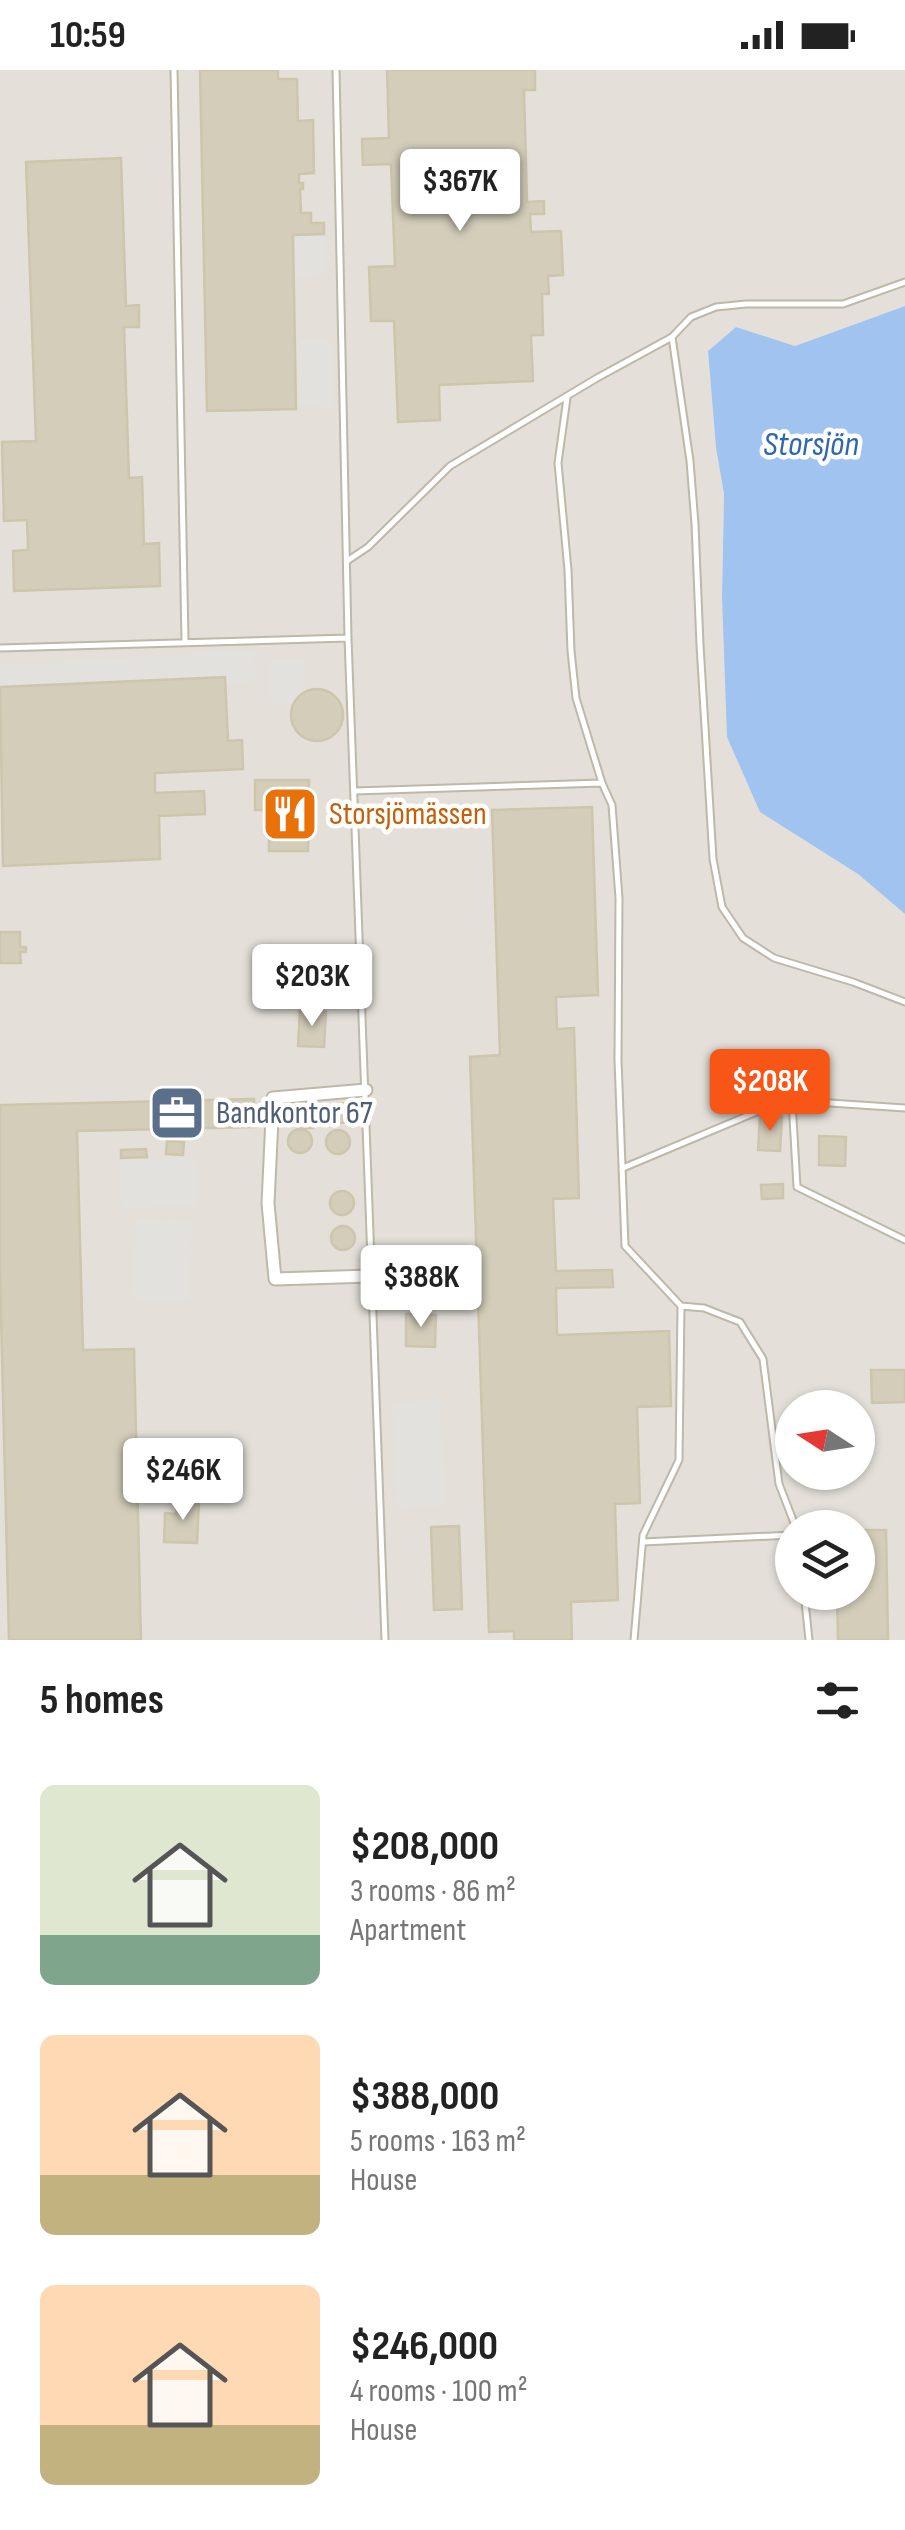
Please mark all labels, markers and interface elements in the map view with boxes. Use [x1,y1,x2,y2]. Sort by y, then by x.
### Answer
text: 10:59 [50,13,126,58]
pin: $367K [390,149,530,234]
text: $367K [422,162,498,201]
water label: Storsjön [763,423,859,466]
restaurant icon: Storsjömässen [260,784,320,844]
place label: Storsjömässen [329,795,487,834]
pin: $203K [242,944,382,1029]
text: $203K [274,957,350,996]
pin: $208K [700,1049,840,1134]
text: $208K [732,1062,808,1101]
office icon: Bandkontor 67 [147,1083,207,1143]
place label: Bandkontor 67 [216,1094,373,1133]
pin: $388K [351,1245,491,1330]
text: $388K [383,1258,459,1297]
north arrow [775,1390,875,1490]
map controls [775,1390,875,1610]
pin: $246K [113,1438,253,1523]
text: $246K [145,1451,221,1490]
button: layers [775,1510,875,1610]
icon: filters [810,1673,865,1728]
text: 5 homes [40,1675,164,1726]
text: $208,000 [350,1821,499,1872]
icon: home [120,1825,240,1945]
text: 3 rooms · 86 m² [350,1872,516,1911]
text: Apartment [350,1911,466,1950]
text: $388,000 [350,2071,499,2122]
icon: home [120,2075,240,2195]
text: 5 rooms · 163 m² [350,2122,526,2161]
text: House [350,2161,417,2200]
text: $246,000 [350,2321,498,2372]
icon: home [120,2325,240,2445]
text: 4 rooms · 100 m² [350,2372,528,2411]
text: House [350,2411,417,2450]

